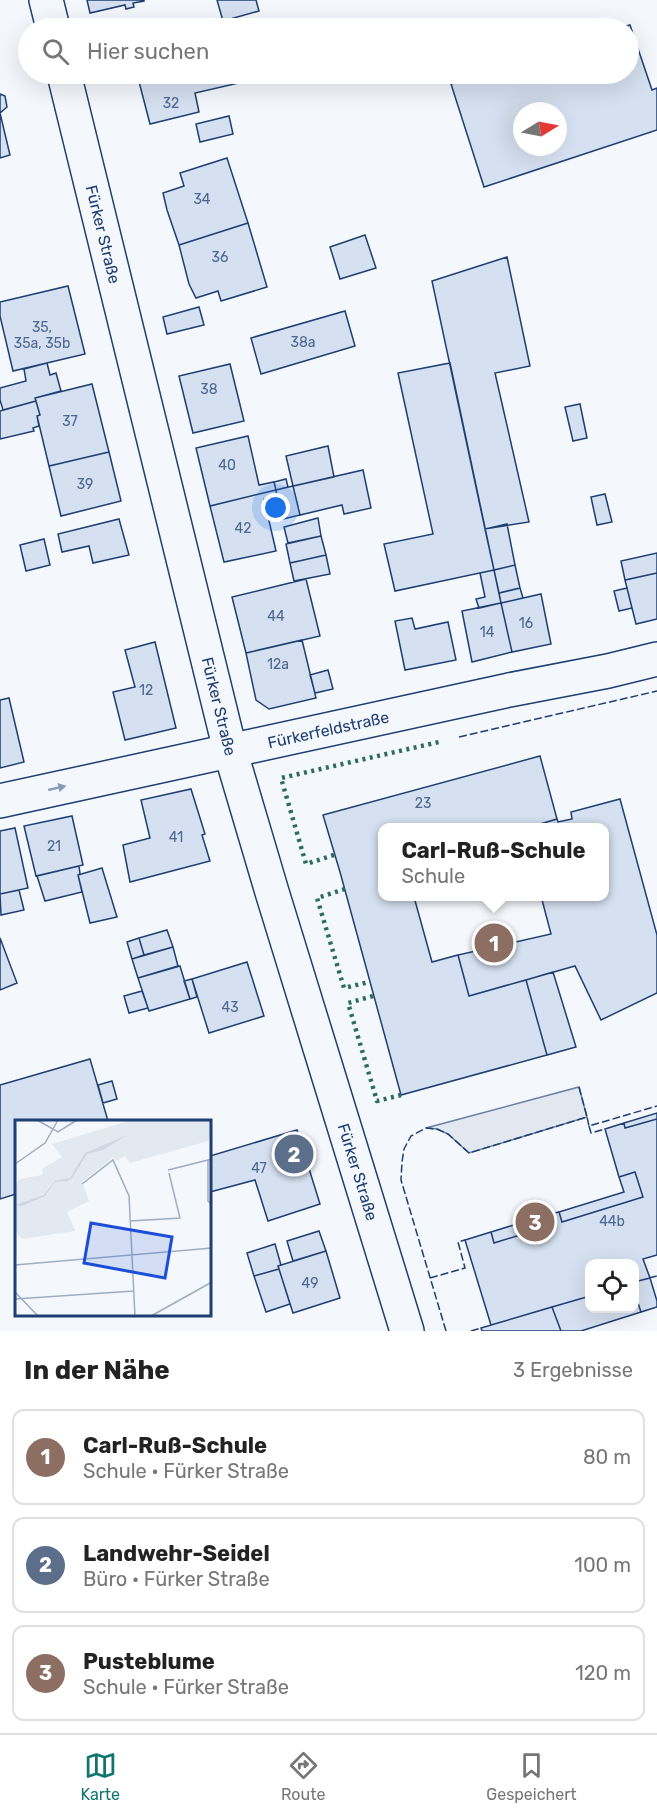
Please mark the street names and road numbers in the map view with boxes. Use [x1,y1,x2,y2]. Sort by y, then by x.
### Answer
street label: Fürker Straße [82,183,124,286]
street label: Fürker Straße [198,655,240,758]
street label: Fürkerfeldstraße [266,707,391,752]
street label: Fürker Straße [334,1121,382,1223]

